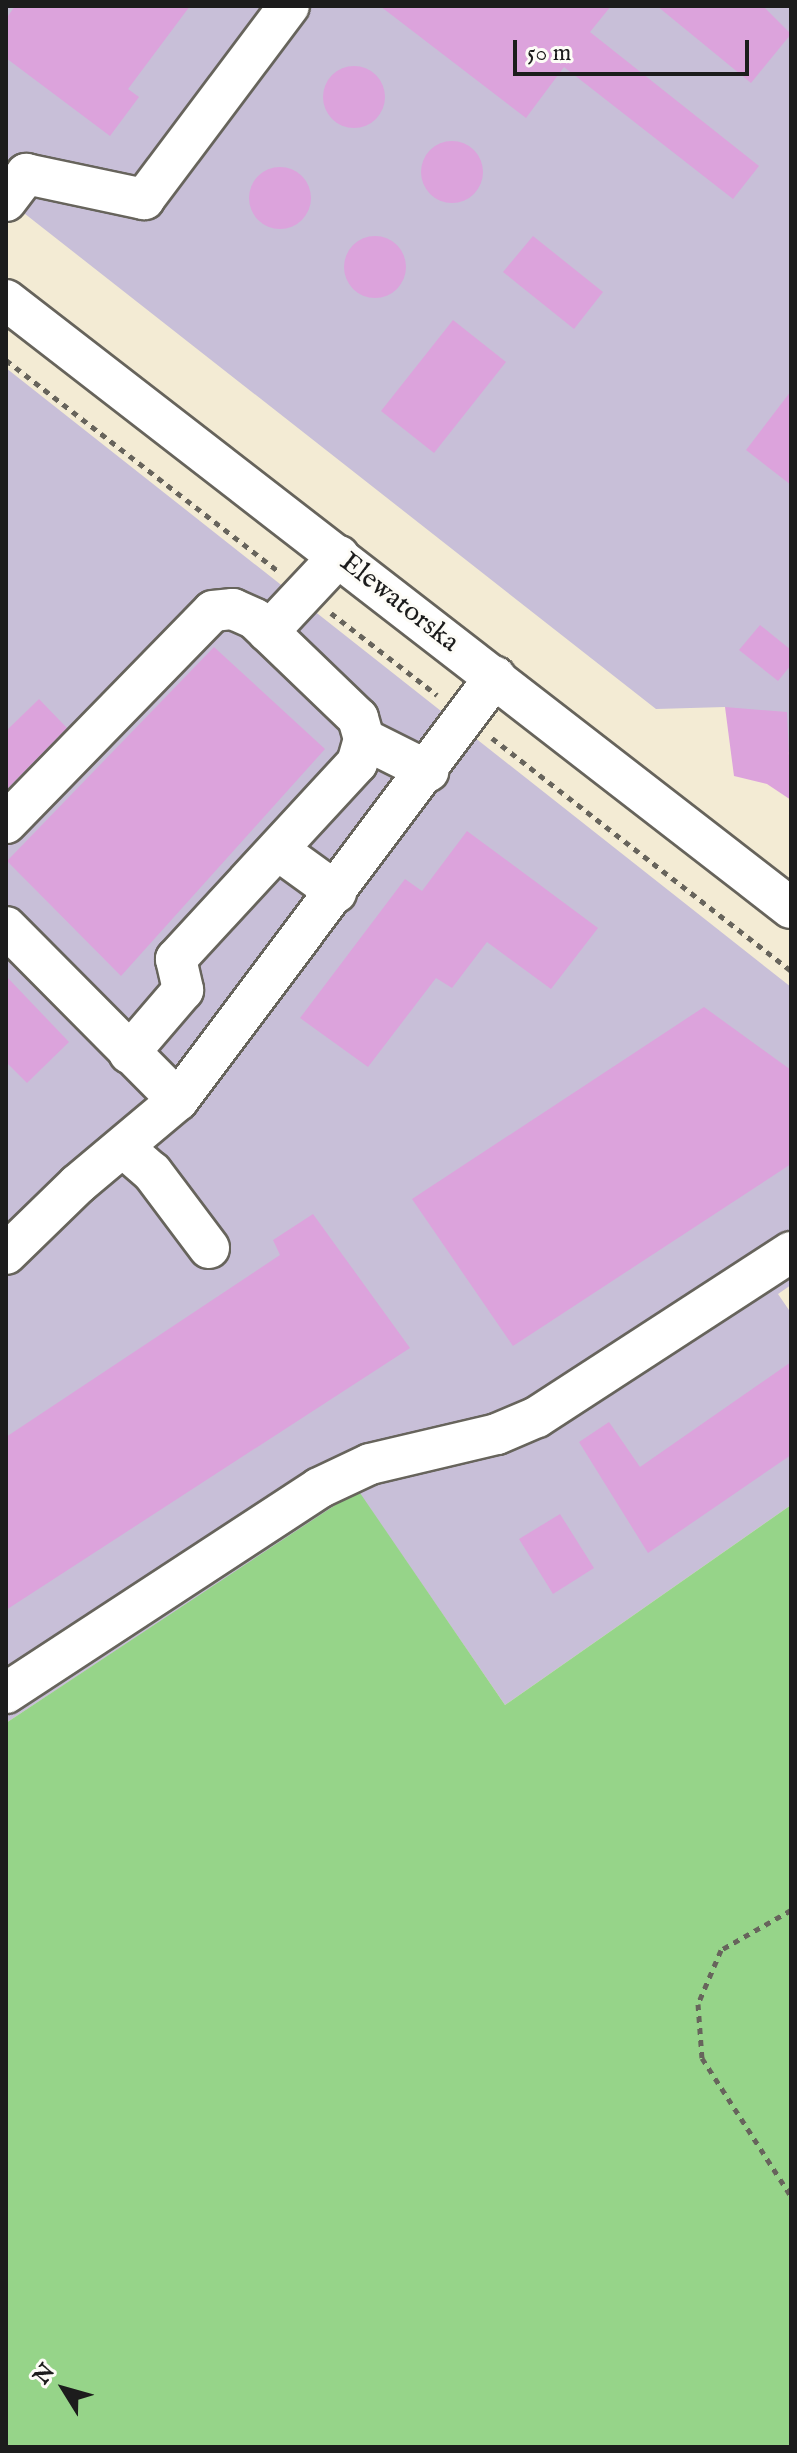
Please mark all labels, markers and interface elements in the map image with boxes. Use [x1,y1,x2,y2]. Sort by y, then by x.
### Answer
scale bar [517,24,753,74]
text: 50 m [527,38,571,69]
street label: Elewatorska [333,546,465,660]
north arrow [24,2349,104,2429]
text: N [28,2359,62,2391]

